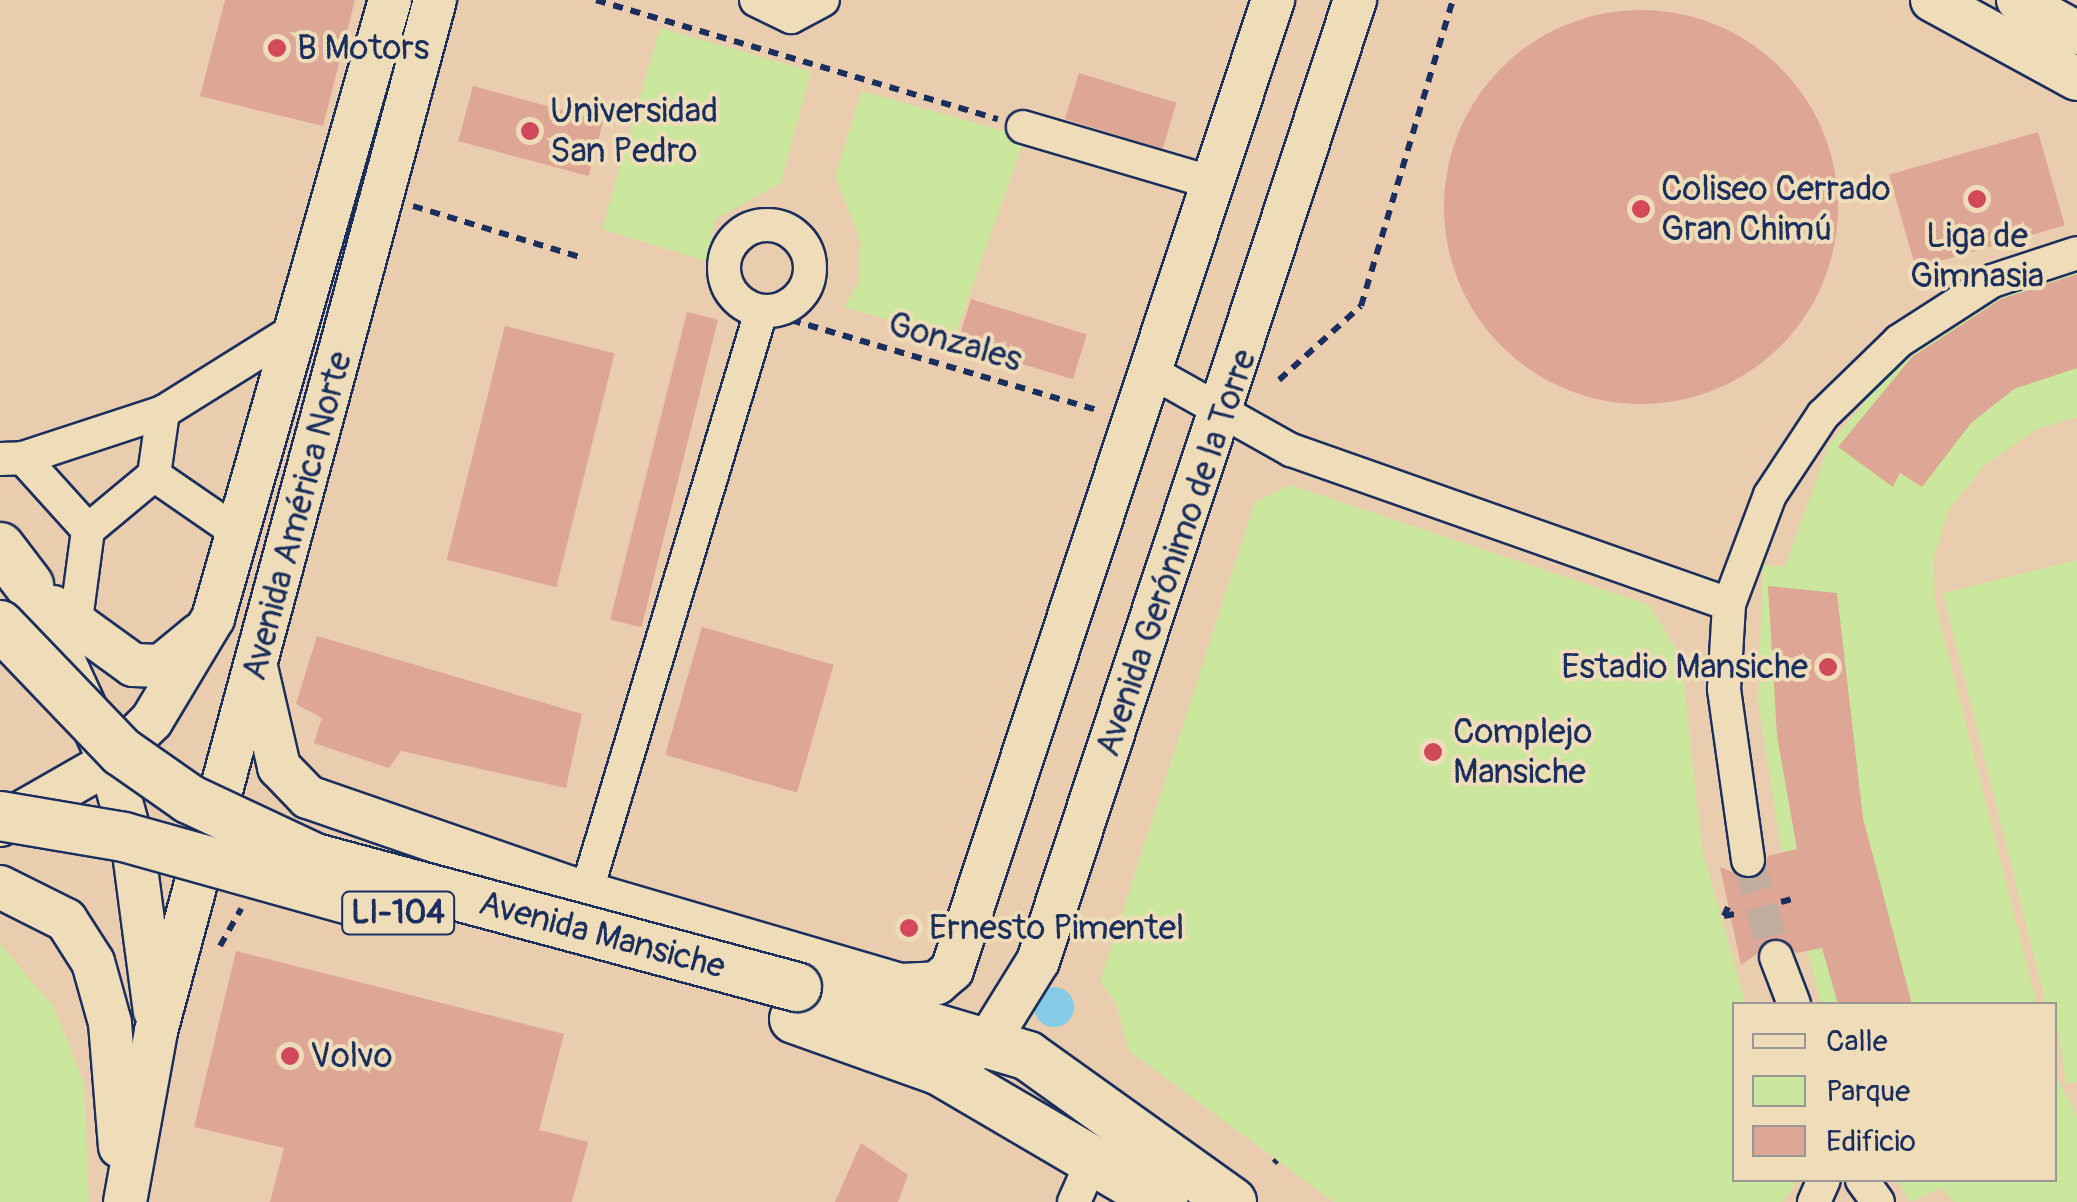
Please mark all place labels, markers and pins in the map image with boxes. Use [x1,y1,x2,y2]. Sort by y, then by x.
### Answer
place label: B Motors [297,27,429,69]
marker: B Motors [266,37,288,59]
place label: Universidad San Pedro [550,90,718,172]
marker: Universidad San Pedro [519,120,541,142]
place label: Coliseo Cerrado Gran Chimú [1661,168,1891,250]
marker: Liga de Gimnasia [1966,188,1988,210]
marker: Coliseo Cerrado Gran Chimú [1630,198,1652,220]
place label: Liga de Gimnasia [1910,215,2044,297]
place label: Estadio Mansiche [1561,646,1808,688]
marker: Estadio Mansiche [1817,656,1839,678]
place label: Complejo Mansiche [1453,711,1592,793]
marker: Complejo Mansiche [1422,741,1444,763]
place label: Ernesto Pimentel [929,907,1184,949]
marker: Ernesto Pimentel [898,917,920,939]
place label: Volvo [310,1035,393,1077]
marker: Volvo [279,1045,301,1067]

